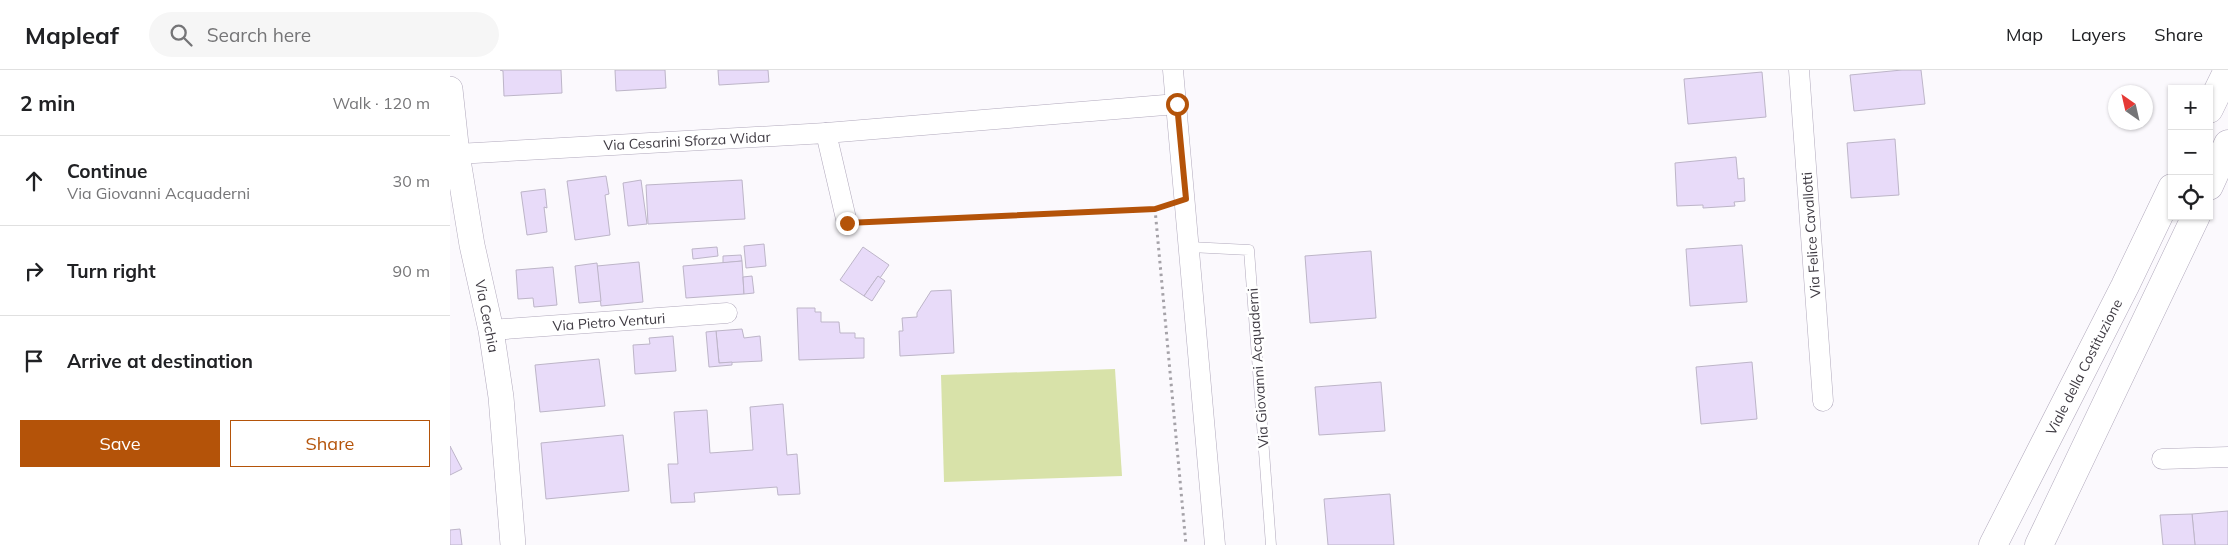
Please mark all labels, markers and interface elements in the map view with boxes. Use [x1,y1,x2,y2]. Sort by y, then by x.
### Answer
search box [149,12,499,57]
text: Mapleaf [25,20,119,50]
icon: search [167,21,195,49]
text: Search here [207,23,311,47]
text: Map [2006,23,2043,46]
text: Layers [2071,23,2126,46]
text: Share [2154,23,2203,46]
north arrow [2108,85,2153,130]
map controls [2168,85,2213,220]
button: + [2168,85,2213,130]
text: 2 min [20,90,75,116]
text: Walk · 120 m [332,93,430,113]
route start [1166,93,1189,116]
street label: Via Cesarini Sforza Widar [603,128,772,154]
button: − [2168,130,2213,175]
text: Continue [67,159,147,183]
icon: ahead [20,167,48,195]
text: 30 m [393,171,430,191]
street label: Via Felice Cavallotti [1798,172,1824,298]
button: locate [2168,175,2213,220]
text: Via Giovanni Acquaderni [67,183,250,203]
route end [836,212,859,235]
icon: right [20,257,48,285]
text: Turn right [67,259,156,283]
text: 90 m [393,261,430,281]
street label: Via Cerchia [471,278,503,354]
street label: Via Giovanni Acquaderni [1243,287,1273,449]
street label: Viale della Costituzione [2042,296,2126,438]
street label: Via Pietro Venturi [552,309,666,335]
icon: arrive [20,347,48,375]
text: Arrive at destination [67,349,253,373]
button: Save [20,420,220,467]
button: Share [230,420,430,467]

